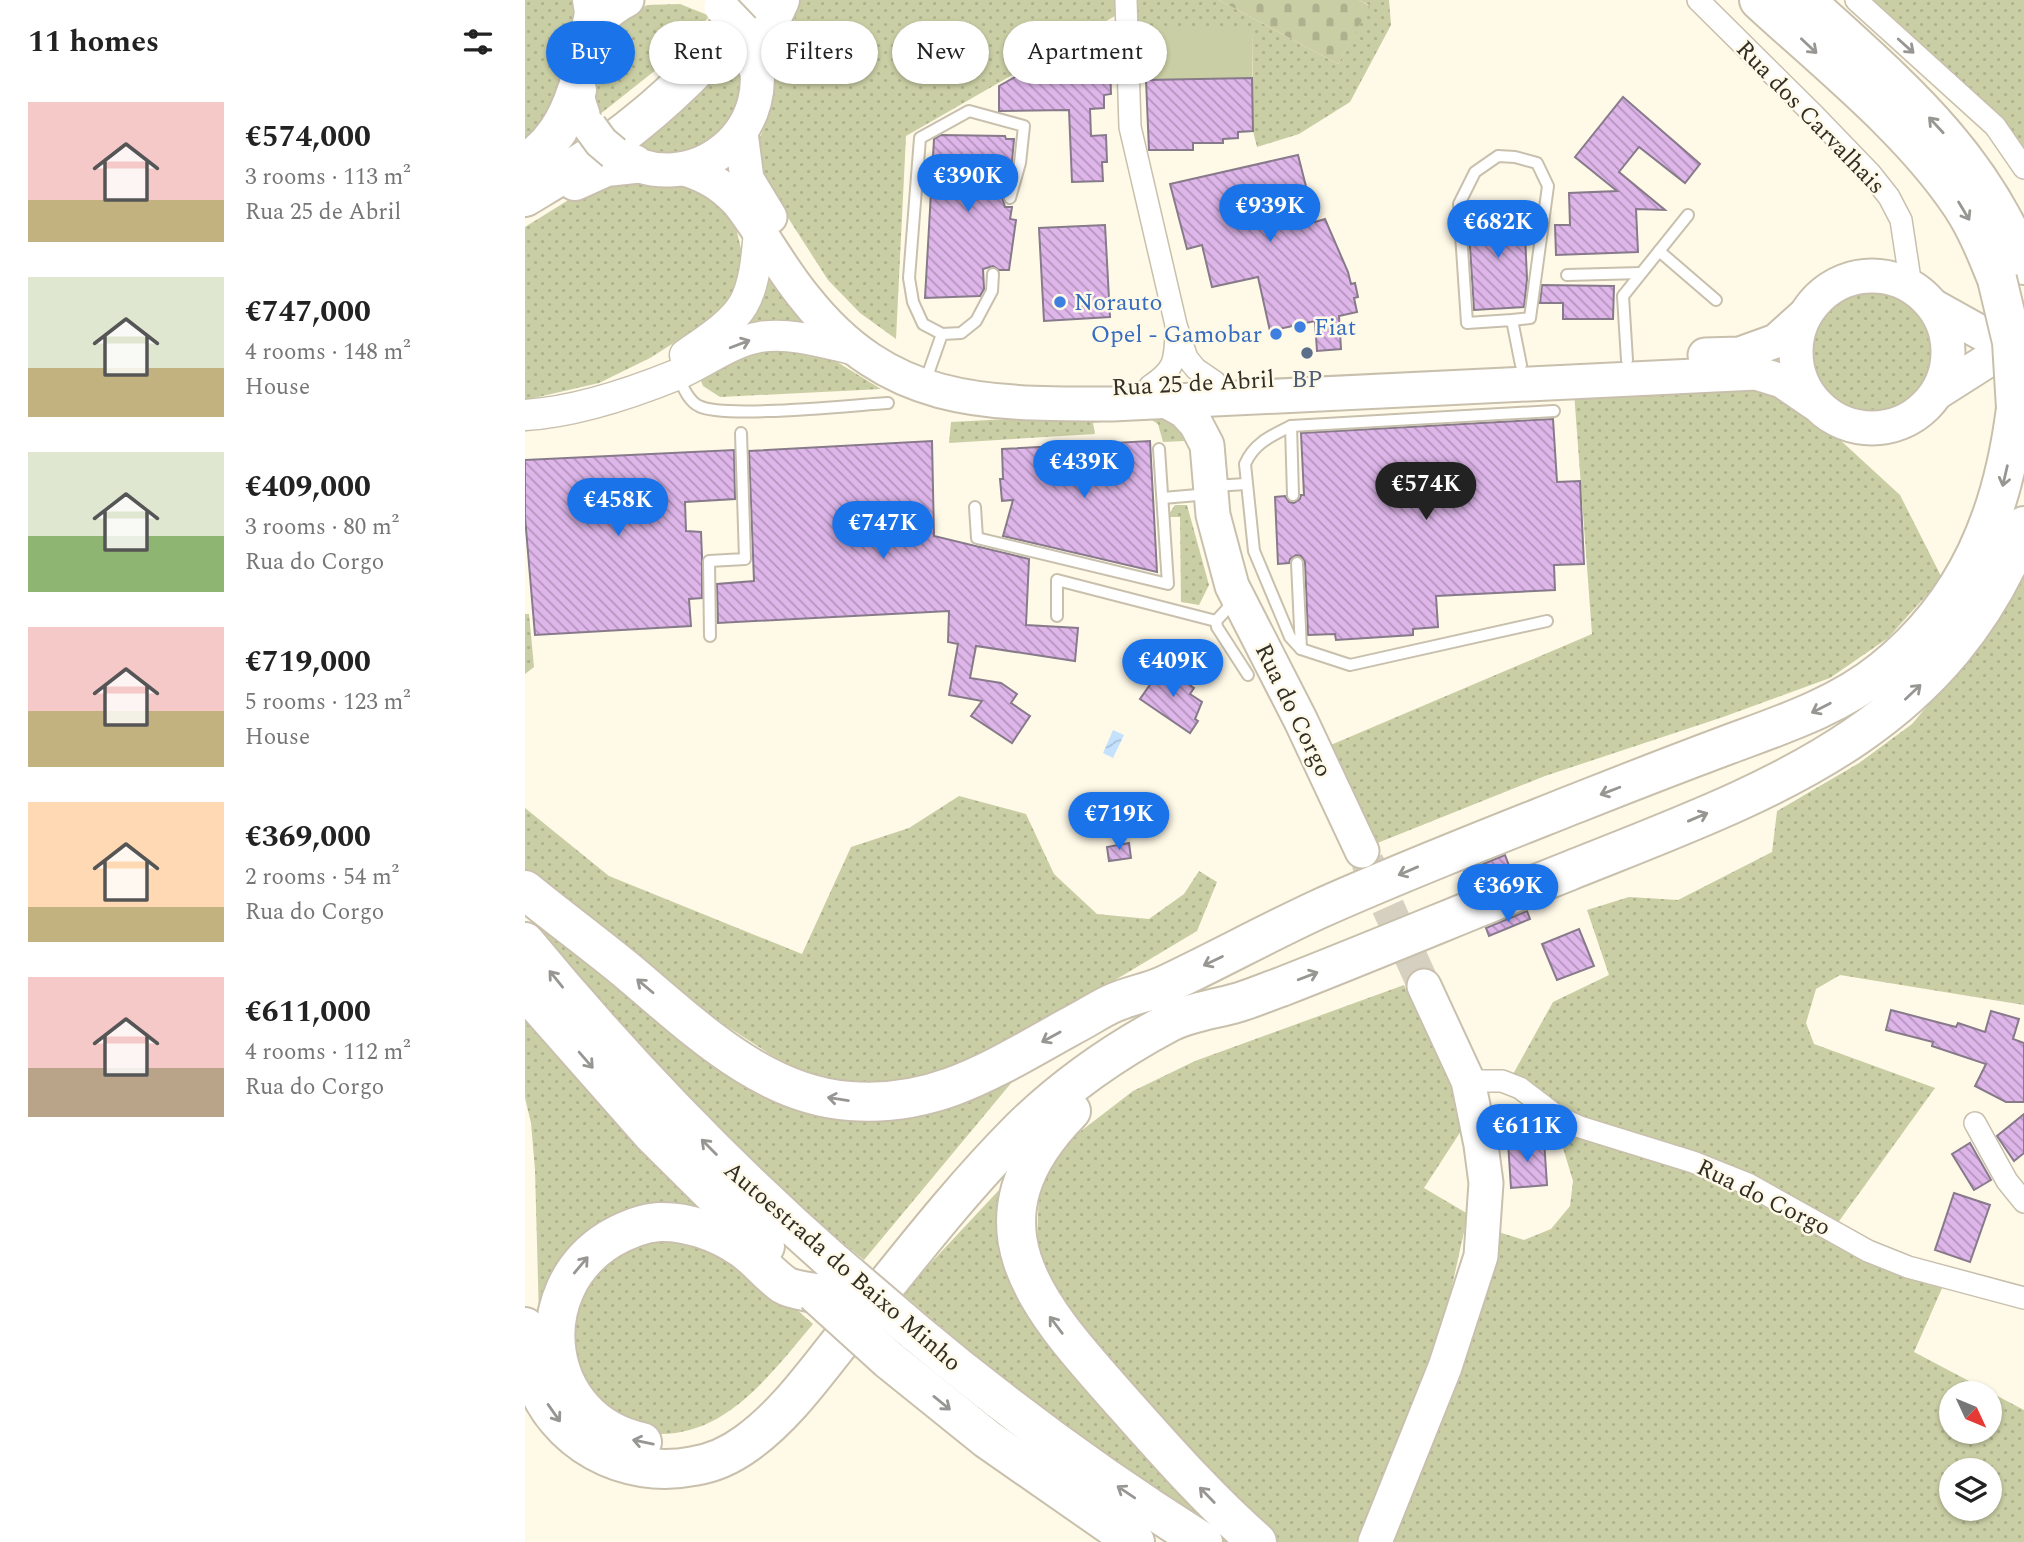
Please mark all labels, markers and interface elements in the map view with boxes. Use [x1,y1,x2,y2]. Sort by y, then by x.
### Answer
text: 11 homes [28,19,159,65]
chip: Buy [546,21,635,84]
chip: Rent [649,21,747,84]
chip: Filters [761,21,878,84]
chip: New [892,21,989,84]
chip: Apartment [1003,21,1167,84]
icon: filters [459,23,497,61]
street label: Rua dos Carvalhais [1727,32,1893,203]
one-way arrow [1800,38,1817,55]
one-way arrow [1897,38,1915,54]
text: €574,000 [245,114,371,160]
one-way arrow [1928,116,1944,134]
icon: home [84,130,168,214]
pin: €390K [919,154,1017,214]
text: €390K [933,159,1003,194]
text: 3 rooms · 113 m² [245,160,411,195]
pin: €939K [1221,184,1319,244]
text: €939K [1235,189,1305,224]
text: Rua 25 de Abril [245,195,401,230]
pin: €682K [1449,201,1547,260]
one-way arrow [1958,201,1972,221]
text: €682K [1463,205,1533,240]
place label: Norauto [1074,285,1163,321]
text: €747,000 [245,289,371,335]
marker: Norauto [1052,294,1068,310]
icon: home [84,305,168,389]
place label: Fiat [1314,310,1356,346]
place label: Opel - Gamobar [1091,317,1262,353]
marker: Fiat [1292,319,1308,335]
marker: Opel - Gamobar [1268,326,1284,342]
text: 4 rooms · 148 m² [245,335,411,370]
one-way arrow [729,337,751,350]
marker: BP [1299,345,1315,361]
street label: Rua 25 de Abril [1111,362,1275,406]
place label: BP [1291,362,1323,398]
text: House [245,370,310,405]
pin: €439K [1035,440,1133,500]
text: €439K [1049,445,1119,480]
pin: €574K [1377,462,1475,522]
text: €409,000 [245,464,371,510]
one-way arrow [1998,464,2011,487]
text: €574K [1391,467,1461,502]
pin: €458K [569,478,667,538]
icon: home [84,480,168,564]
text: €458K [583,483,653,518]
pin: €747K [834,502,932,561]
text: €747K [848,506,918,541]
text: 3 rooms · 80 m² [245,510,399,545]
text: Rua do Corgo [245,545,384,580]
street label: Rua do Corgo [1245,637,1341,784]
text: €719,000 [245,639,371,685]
pin: €409K [1124,640,1222,699]
text: €409K [1138,644,1208,679]
icon: home [84,655,168,739]
one-way arrow [1904,684,1922,700]
text: 5 rooms · 123 m² [245,685,411,720]
one-way arrow [1811,701,1832,715]
text: House [245,720,310,755]
one-way arrow [1599,785,1621,798]
pin: €719K [1070,792,1168,852]
text: €719K [1084,797,1154,832]
one-way arrow [1687,810,1708,823]
text: €369,000 [245,814,371,860]
icon: home [84,830,168,914]
text: 2 rooms · 54 m² [245,860,399,895]
pin: €369K [1459,864,1557,924]
one-way arrow [1398,866,1420,879]
text: €369K [1473,869,1543,904]
text: Rua do Corgo [245,895,384,930]
one-way arrow [1203,955,1224,969]
one-way arrow [1296,969,1318,982]
one-way arrow [548,970,563,988]
one-way arrow [637,978,655,993]
text: €611,000 [245,989,371,1035]
icon: home [84,1005,168,1089]
one-way arrow [1041,1031,1062,1044]
text: 4 rooms · 112 m² [245,1035,411,1070]
one-way arrow [578,1051,594,1069]
text: Rua do Corgo [245,1070,384,1105]
one-way arrow [827,1092,850,1105]
pin: €611K [1478,1104,1576,1164]
text: €611K [1492,1109,1562,1144]
one-way arrow [701,1138,718,1155]
street label: Rua do Corgo [1690,1150,1837,1246]
street label: Autoestrada do Baixo Minho [715,1153,969,1380]
one-way arrow [573,1256,589,1274]
one-way arrow [1049,1317,1064,1335]
north arrow [1939,1381,2002,1444]
map controls [1939,1381,2002,1521]
one-way arrow [932,1395,950,1411]
one-way arrow [547,1403,561,1422]
one-way arrow [632,1434,655,1448]
button: layers [1939,1458,2002,1521]
one-way arrow [1116,1484,1136,1498]
one-way arrow [1199,1487,1216,1504]

